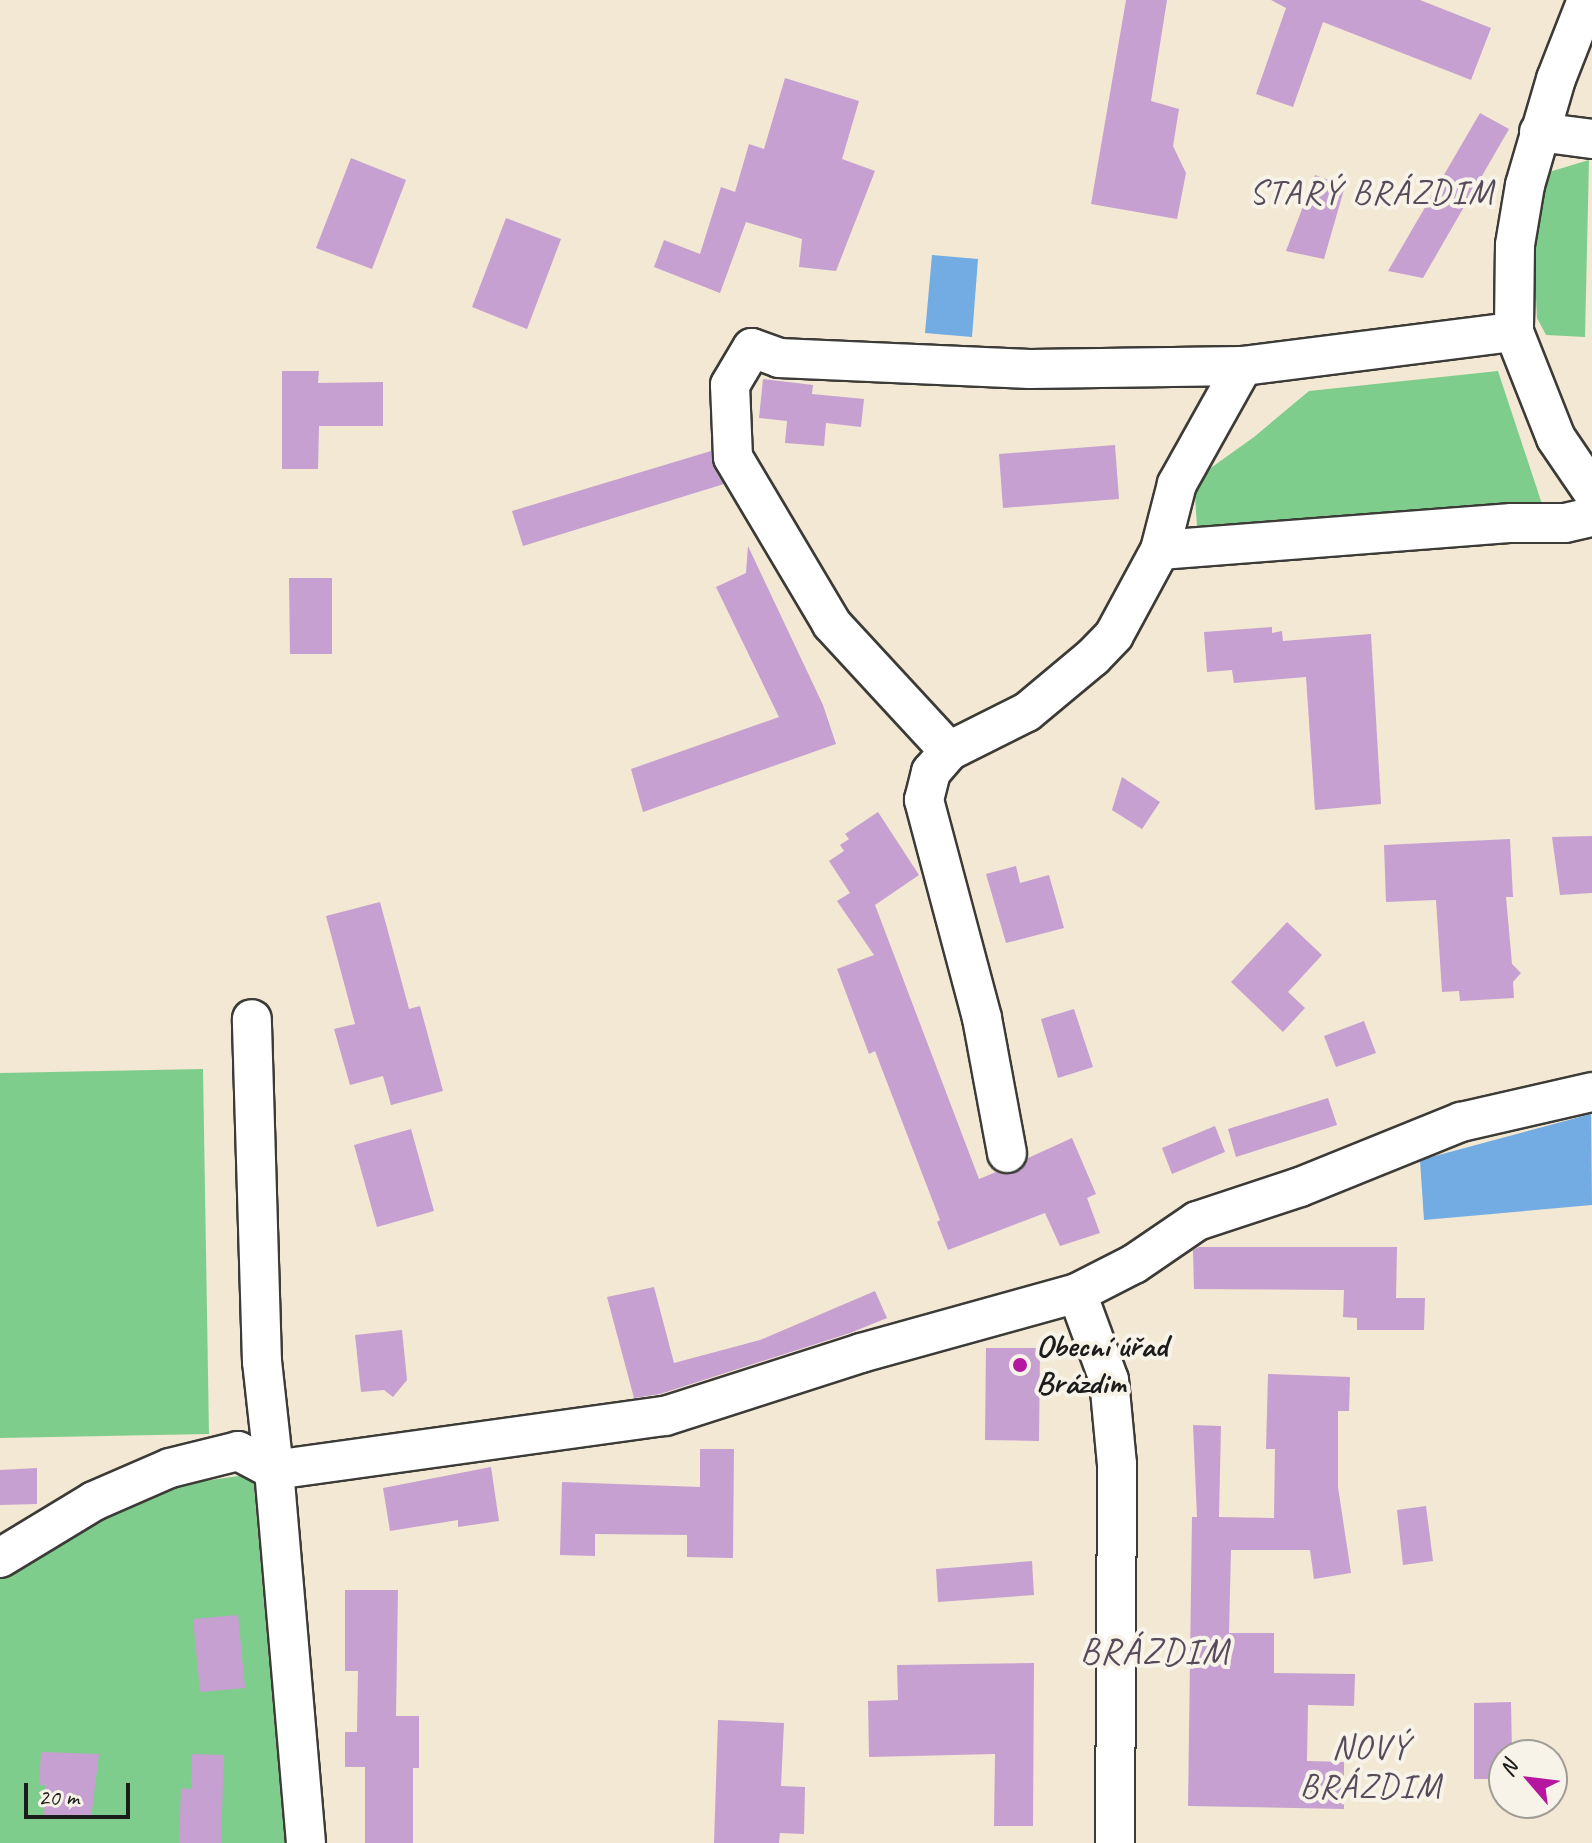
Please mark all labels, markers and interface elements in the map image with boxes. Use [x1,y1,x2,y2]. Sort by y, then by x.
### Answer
district label: STARÝ BRÁZDIM [1251,172,1493,212]
place label: Obecní úřad Brázdim [1036,1328,1167,1403]
marker: Obecní úřad Brázdim [1011,1356,1029,1374]
district label: BRÁZDIM [1081,1630,1229,1674]
district label: NOVÝ BRÁZDIM [1301,1726,1441,1806]
north arrow [1488,1739,1568,1819]
text: N [1493,1756,1524,1781]
scale bar [28,1767,134,1817]
text: 20 m [38,1782,79,1812]

